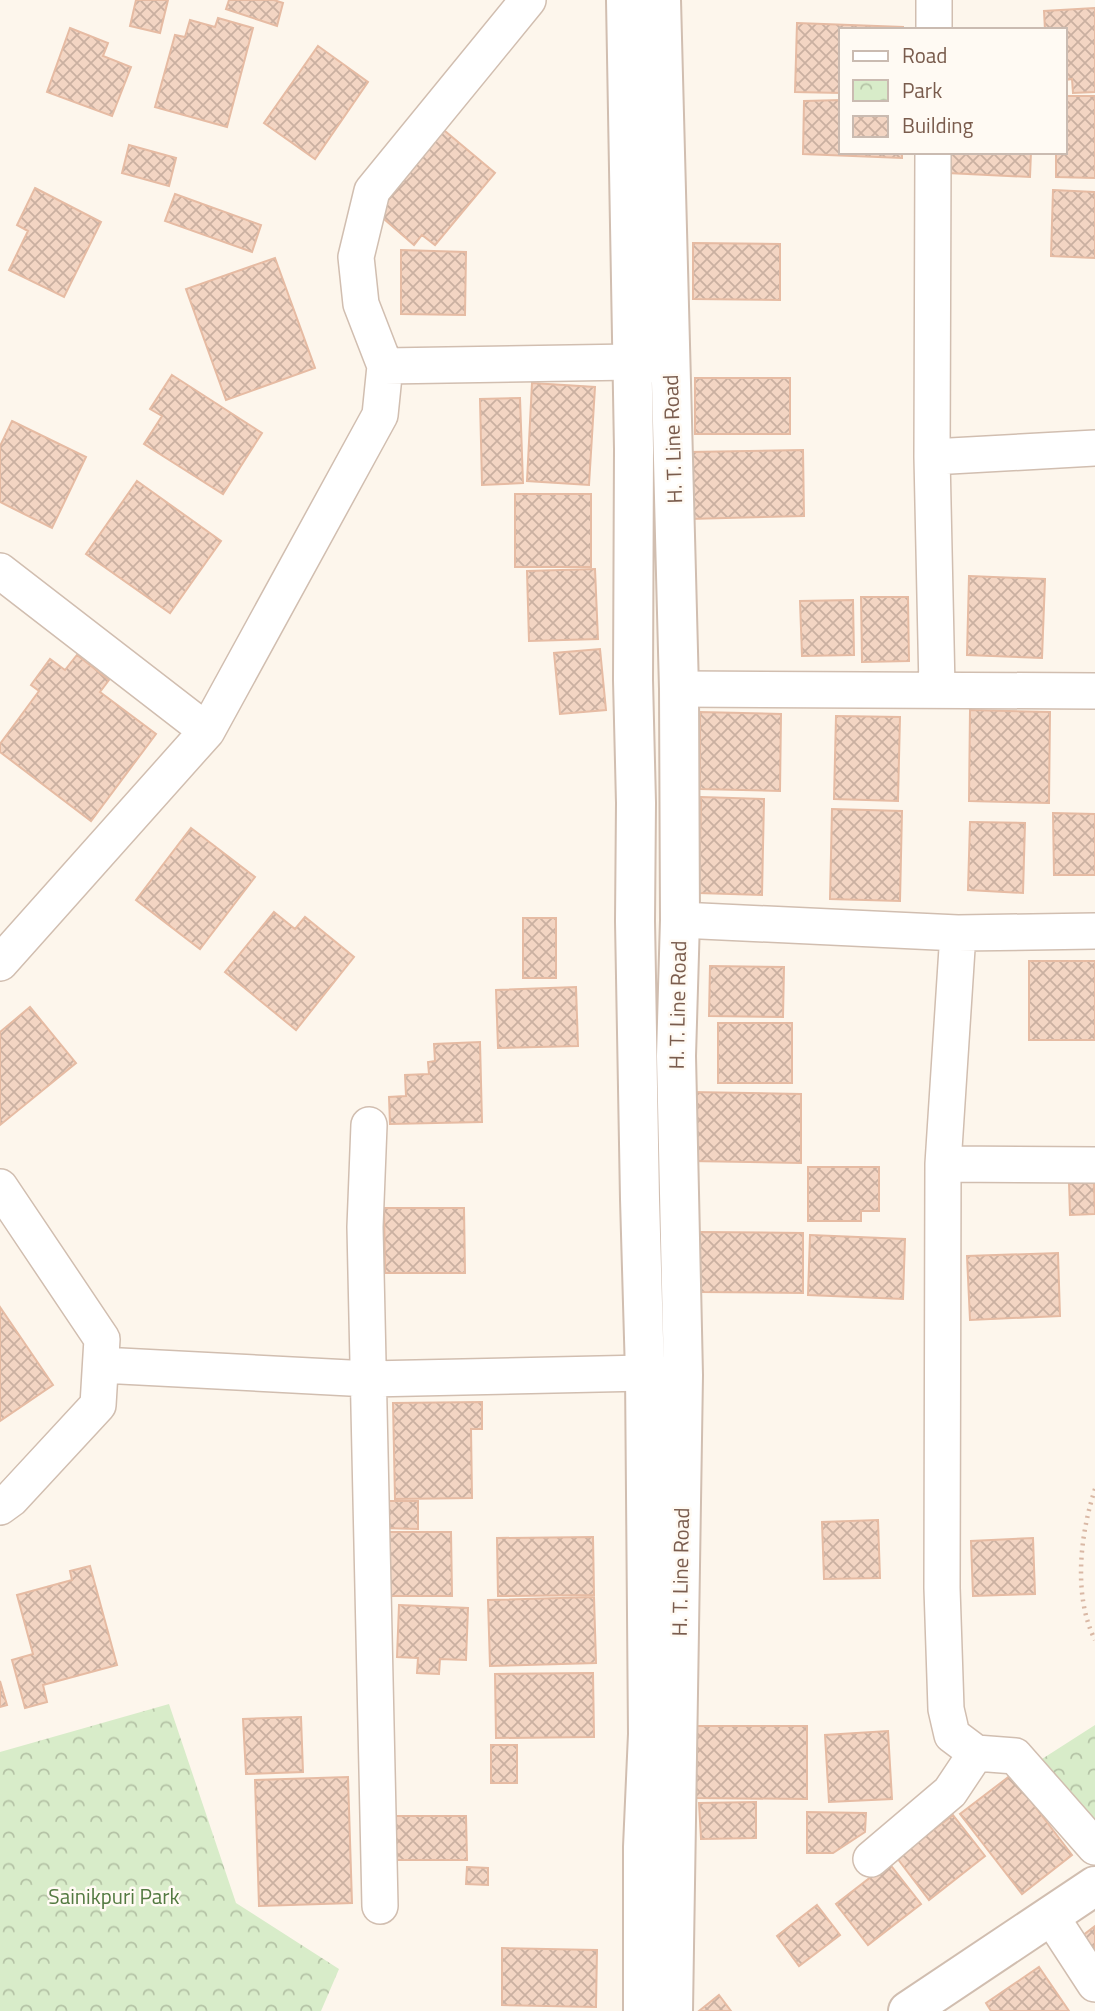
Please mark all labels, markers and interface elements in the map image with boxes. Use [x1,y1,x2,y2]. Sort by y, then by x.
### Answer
legend [839,28,1067,154]
text: Road [902,39,947,71]
text: Park [902,74,942,106]
text: Building [902,109,974,141]
street label: H. T. Line Road [654,374,690,504]
street label: H. T. Line Road [660,940,694,1070]
street label: H. T. Line Road [663,1507,697,1637]
park label: Sainikpuri Park [48,1880,180,1912]

